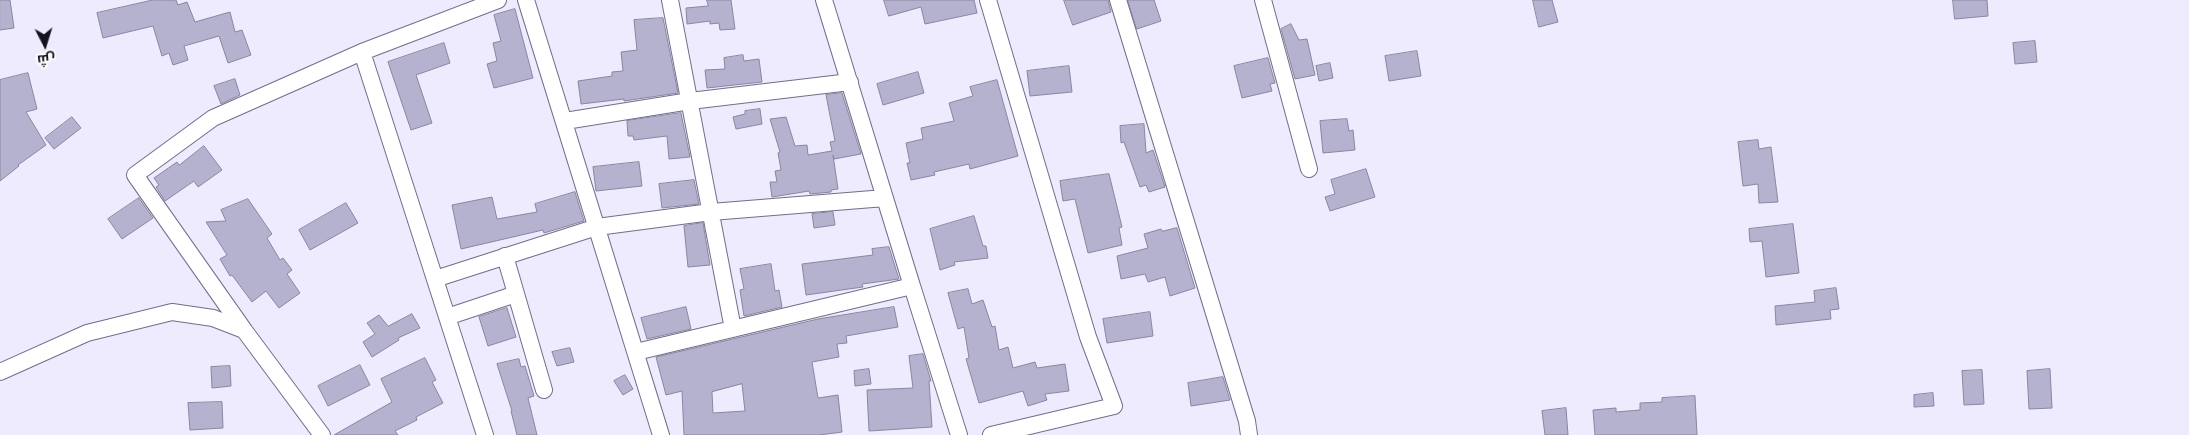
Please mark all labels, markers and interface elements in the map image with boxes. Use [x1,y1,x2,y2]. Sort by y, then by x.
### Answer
north arrow [20,20,70,70]
text: ش [37,51,56,69]

